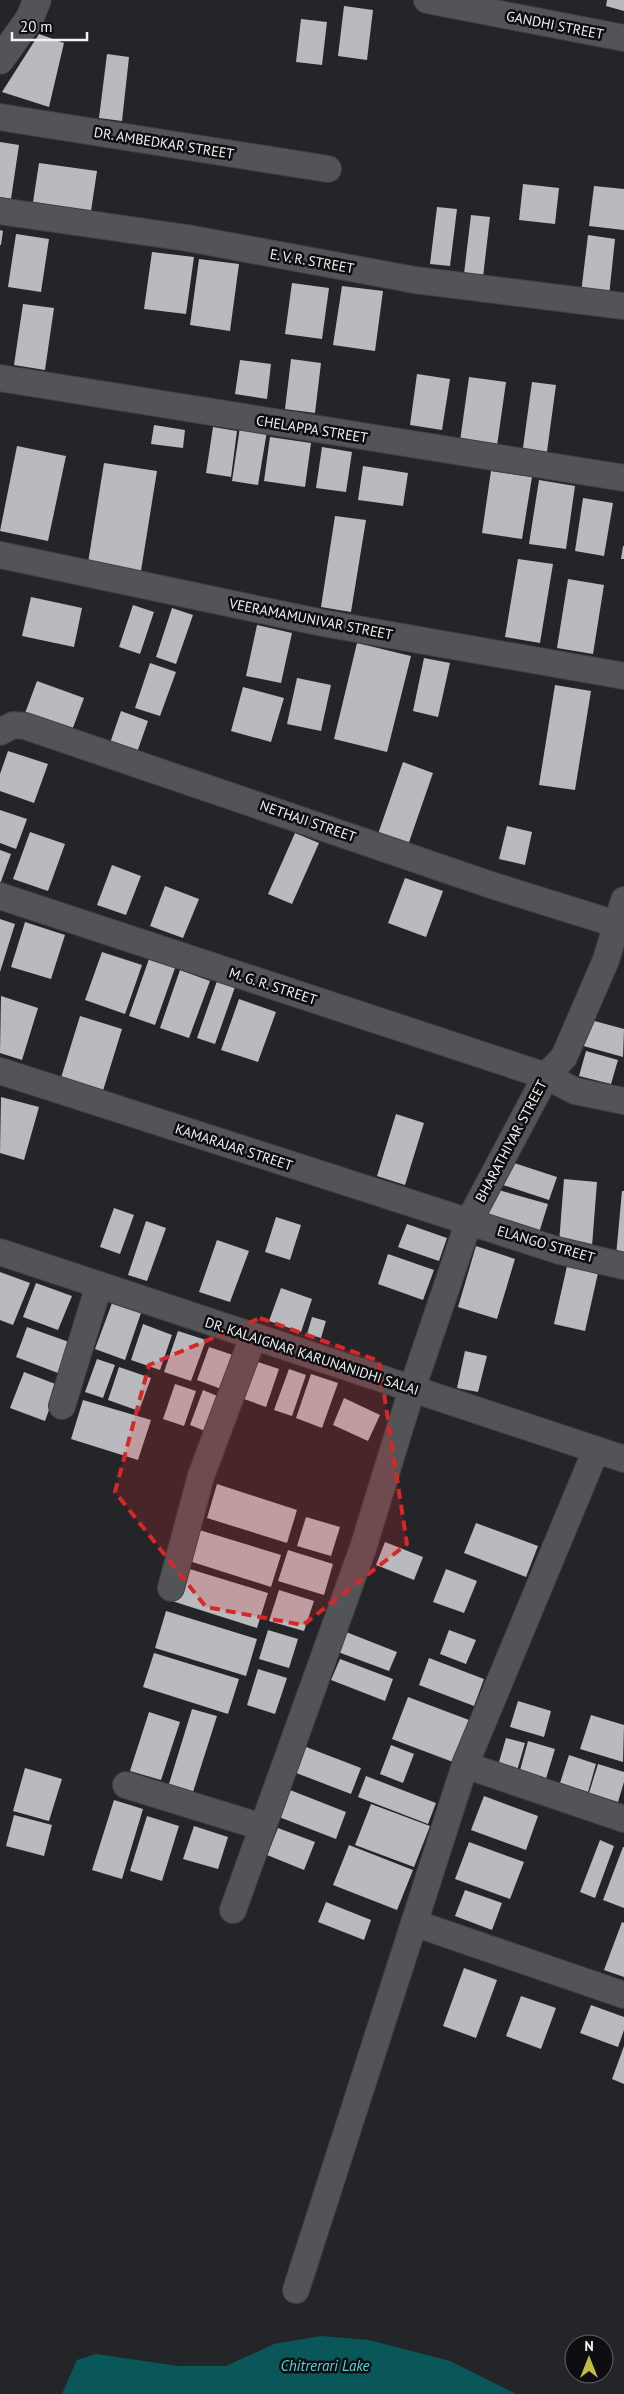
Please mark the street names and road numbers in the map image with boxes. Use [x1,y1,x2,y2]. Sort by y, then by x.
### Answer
street label: GANDHI STREET [505,7,605,43]
street label: DR. AMBEDKAR STREET [93,123,235,163]
street label: E. V. R. STREET [268,245,356,277]
street label: CHELAPPA STREET [255,411,369,447]
street label: VEERAMAMUNIVAR STREET [227,594,394,644]
street label: NETHAJI STREET [258,796,359,846]
street label: M. G. R. STREET [227,963,319,1009]
street label: BHARATHIYAR STREET [471,1077,551,1205]
street label: KAMARAJAR STREET [173,1120,295,1175]
street label: ELANGO STREET [495,1221,597,1267]
street label: DR. KALAIGNAR KARUNANIDHI SALAI [203,1313,421,1399]

